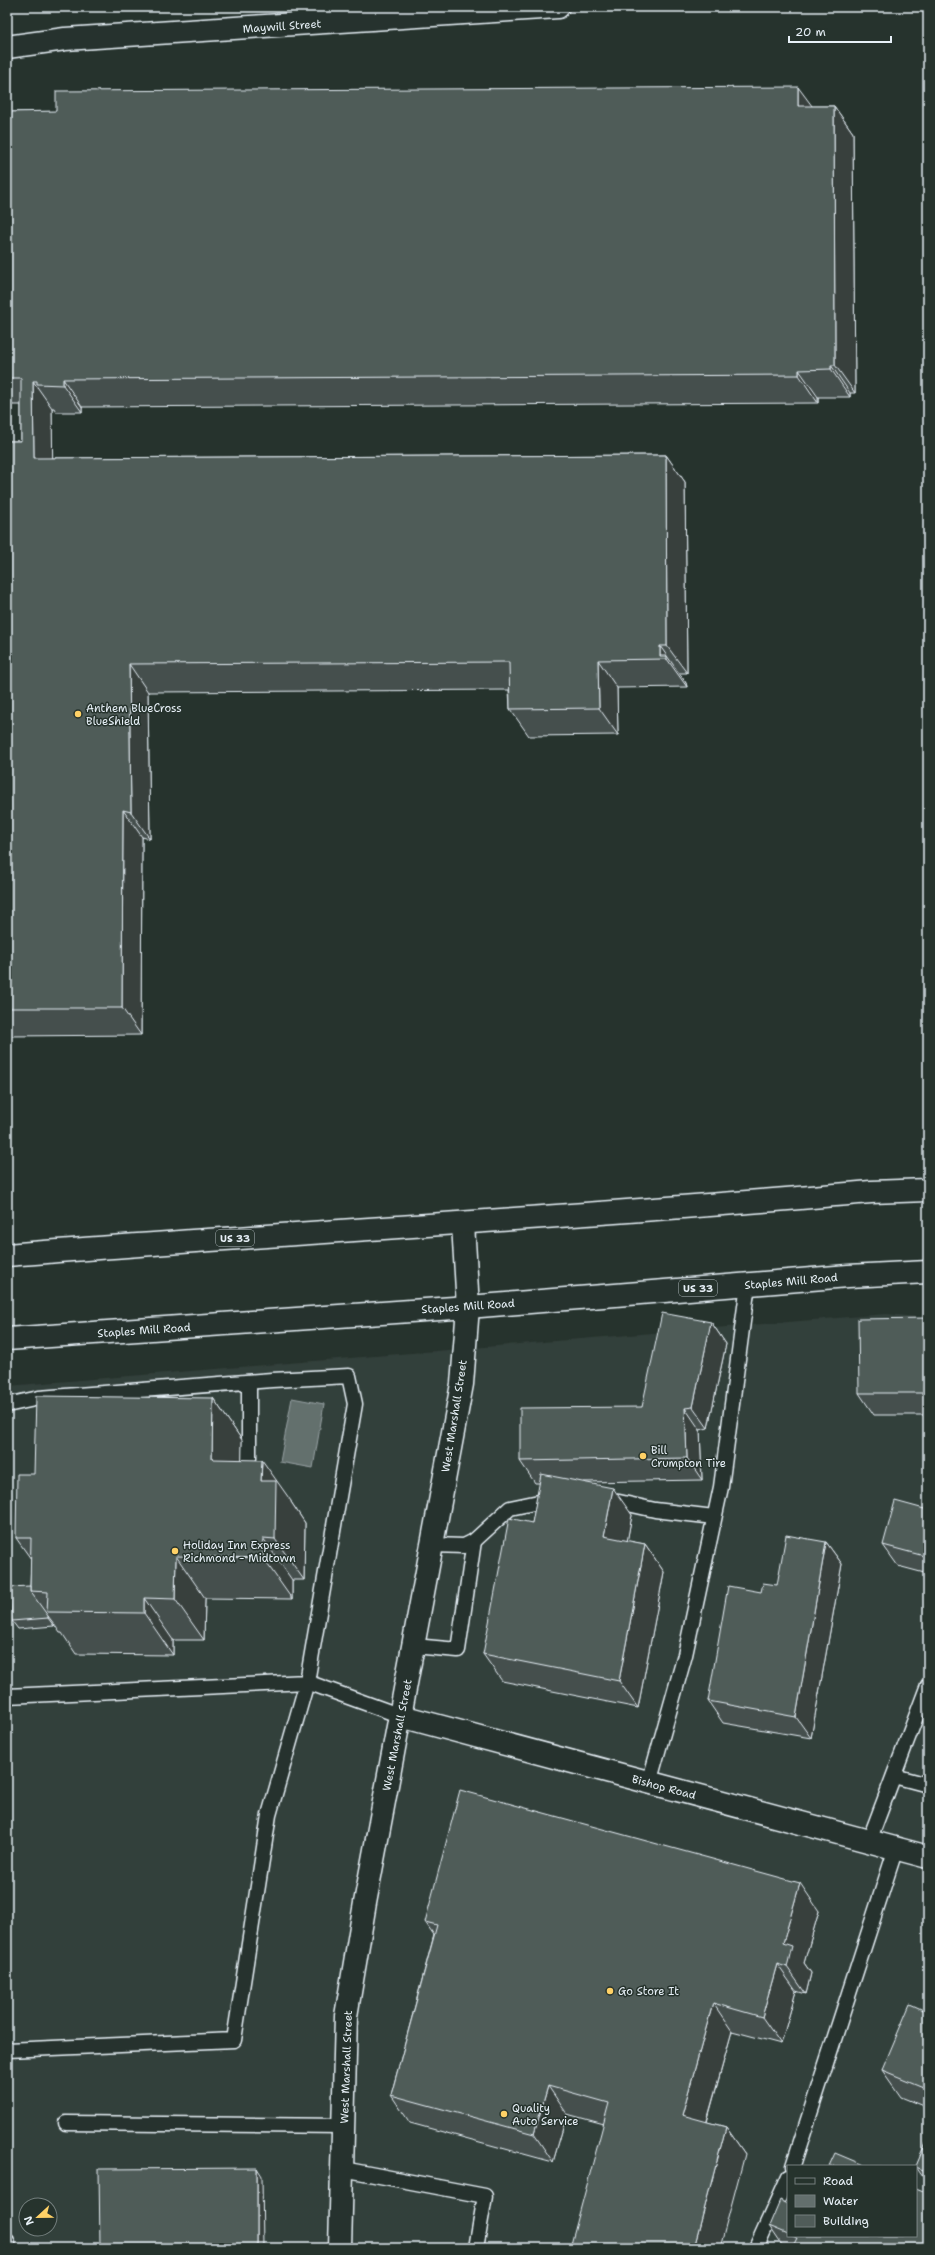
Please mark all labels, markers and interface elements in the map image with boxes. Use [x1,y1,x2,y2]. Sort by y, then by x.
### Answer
street label: Maywill Street [242,16,322,37]
scale bar [789,18,891,44]
text: 20 m [795,24,826,40]
place label: Anthem BlueCross BlueShield [86,701,182,729]
marker: Anthem BlueCross BlueShield [73,709,83,719]
road number: US 33 [216,1230,254,1246]
street label: Staples Mill Road [744,1270,838,1293]
road number: US 33 [679,1280,717,1296]
street label: Staples Mill Road [421,1296,515,1317]
street label: Staples Mill Road [97,1320,191,1341]
street label: West Marshall Street [438,1359,471,1473]
place label: Bill Crumpton Tire [651,1443,726,1471]
marker: Bill Crumpton Tire [638,1451,648,1461]
place label: Holiday Inn Express Richmond - Midtown [183,1538,296,1566]
marker: Holiday Inn Express Richmond - Midtown [170,1546,180,1556]
street label: West Marshall Street [379,1678,416,1792]
street label: Bishop Road [630,1772,698,1803]
place label: Go Store It [618,1984,679,1999]
marker: Go Store It [605,1986,615,1996]
street label: West Marshall Street [337,2010,356,2124]
place label: Quality Auto Service [512,2101,579,2129]
marker: Quality Auto Service [499,2109,509,2119]
legend [787,2165,917,2237]
text: Road [823,2173,854,2189]
text: Water [823,2193,859,2209]
north arrow [18,2197,58,2237]
text: N [20,2213,38,2227]
text: Building [823,2213,869,2229]

